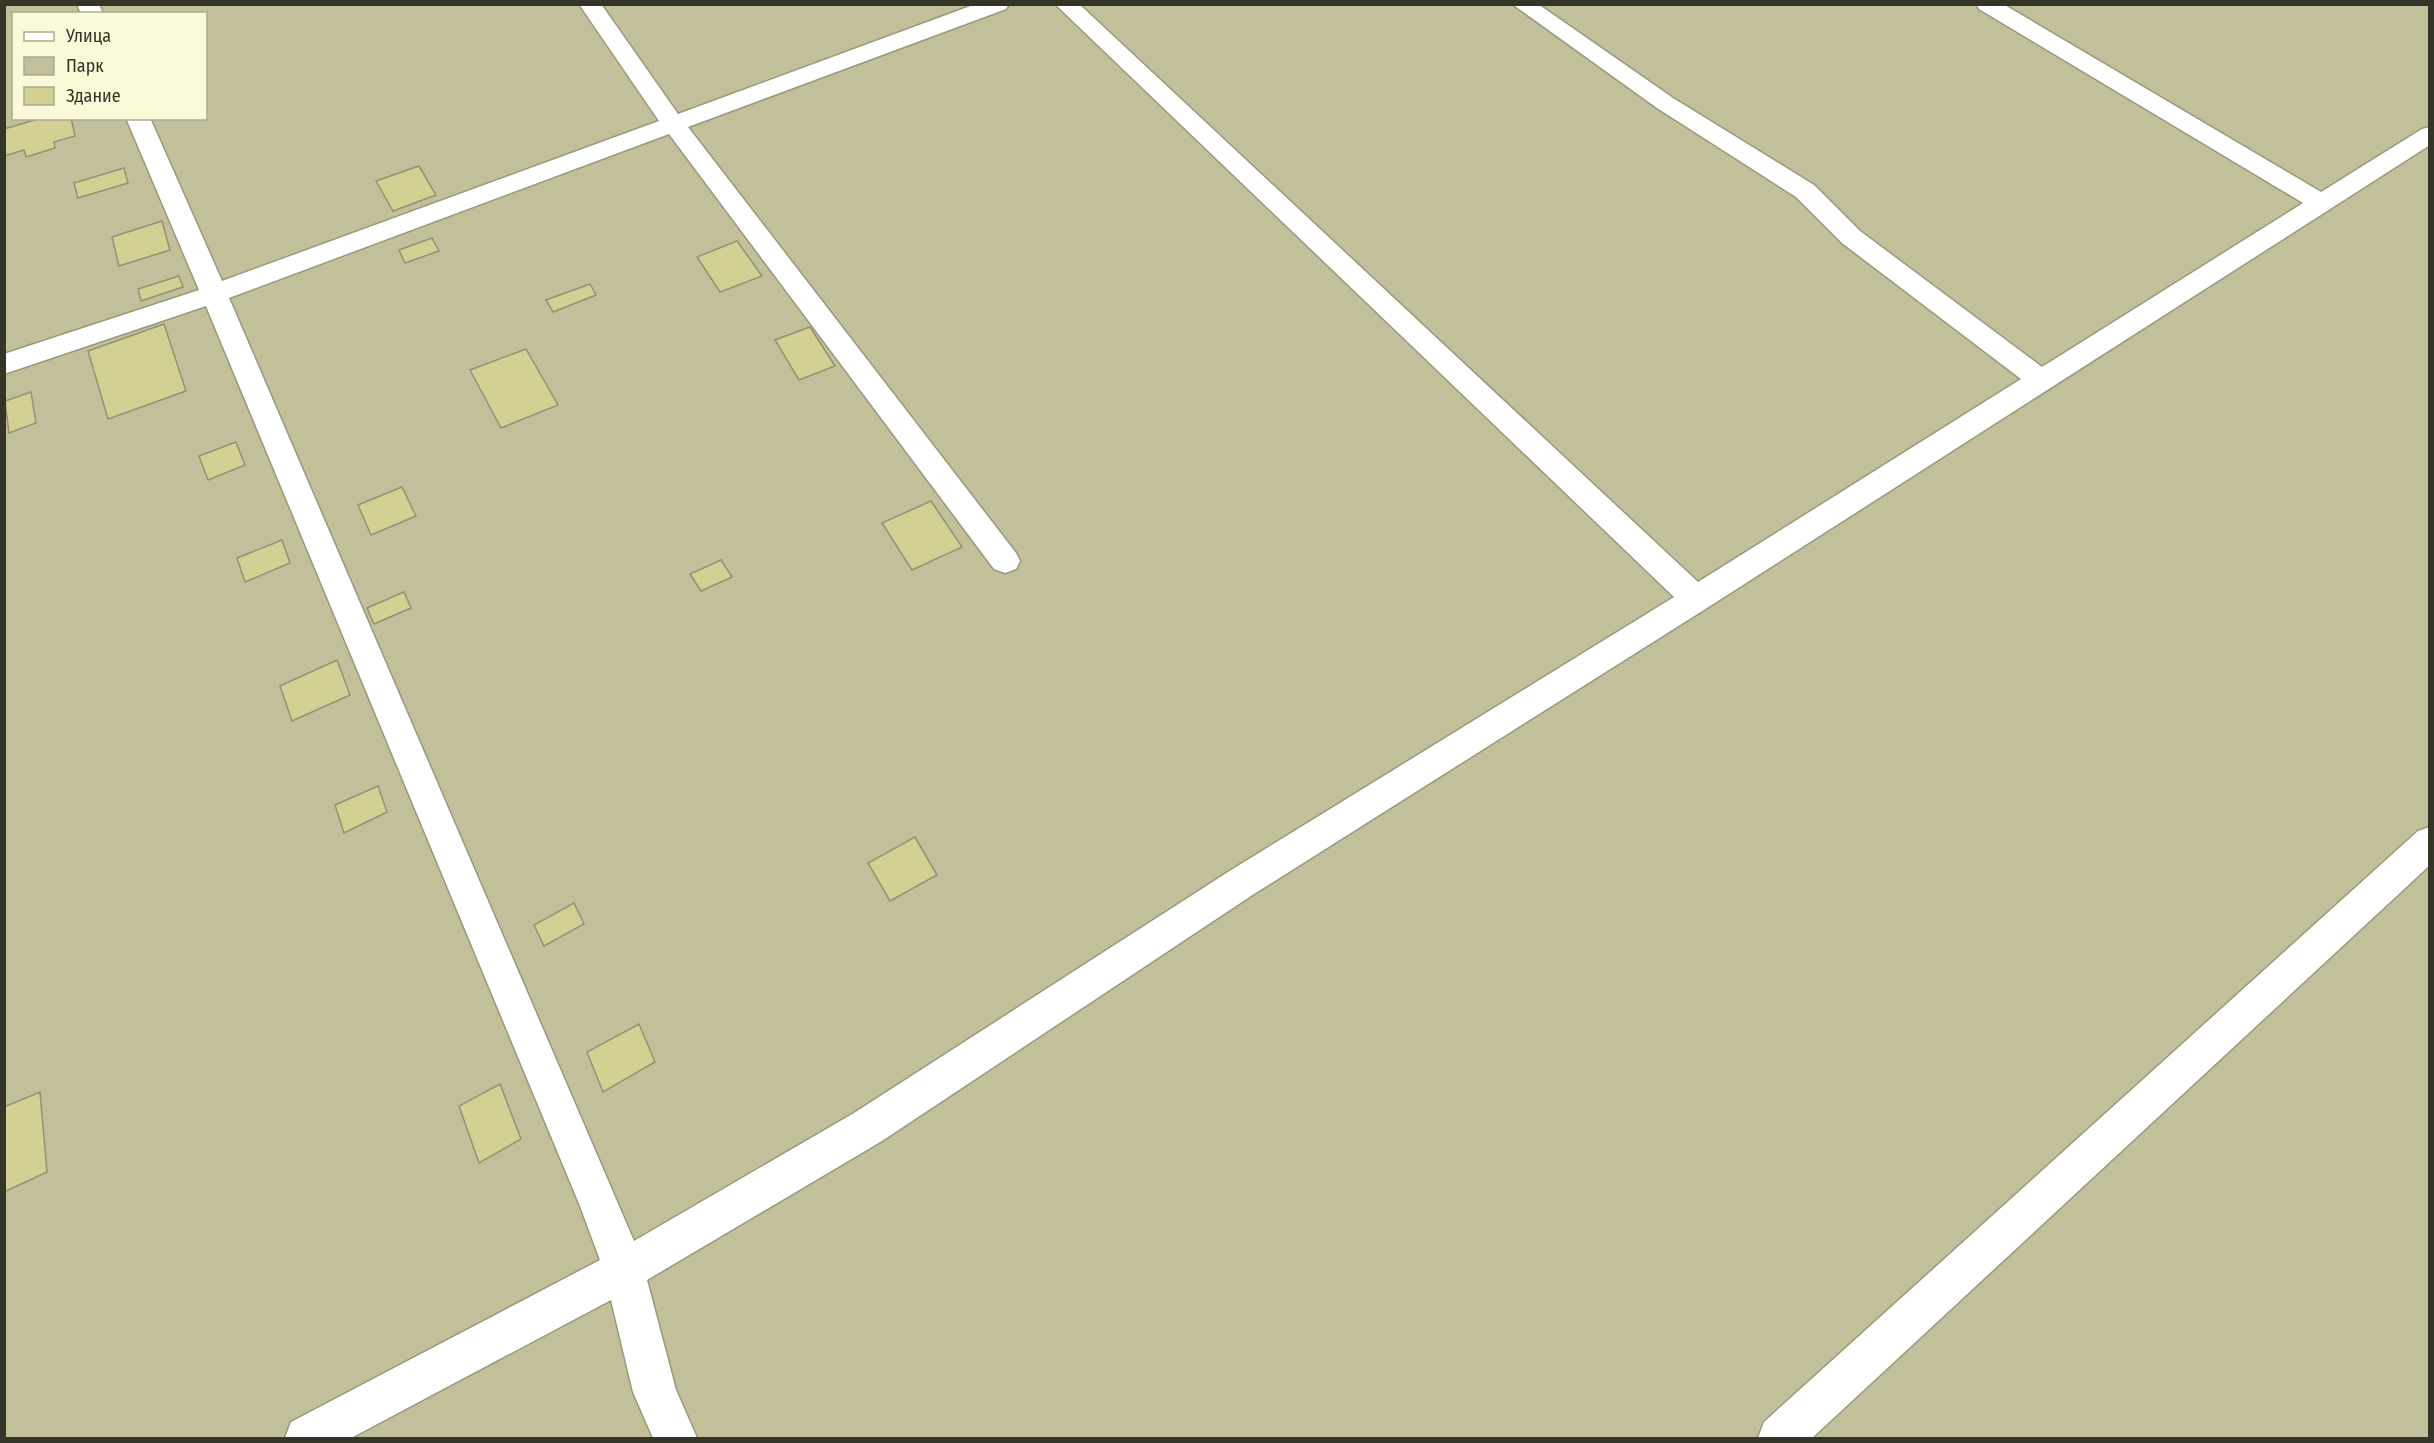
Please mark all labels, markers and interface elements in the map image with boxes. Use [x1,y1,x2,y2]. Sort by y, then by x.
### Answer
legend [12,12,207,120]
text: Улица [65,25,111,47]
text: Парк [66,55,104,77]
text: Здание [66,85,121,107]

